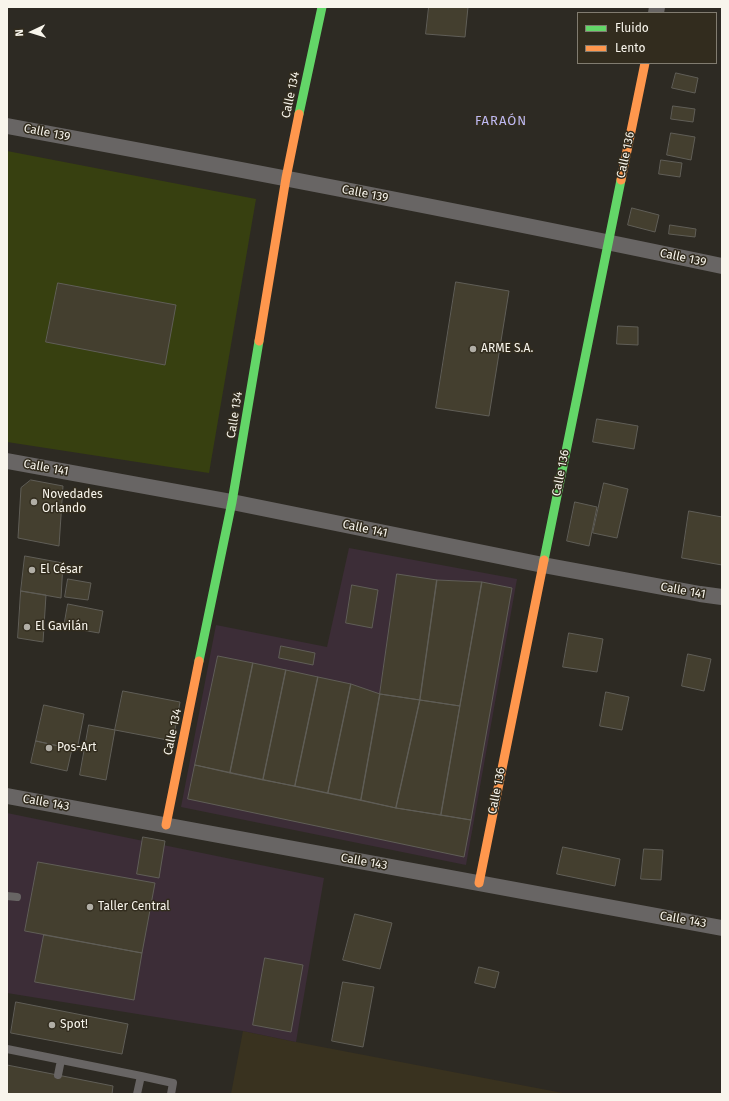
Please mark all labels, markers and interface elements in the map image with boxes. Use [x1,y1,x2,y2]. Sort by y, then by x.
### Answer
north arrow [12,12,52,52]
legend [577,12,717,64]
text: Fluido [615,21,649,35]
text: N [13,29,26,37]
text: Lento [615,41,645,55]
street label: Calle 134 [279,70,303,120]
district label: FARAÓN [475,113,527,129]
street label: Calle 139 [23,121,71,145]
street label: Calle 136 [614,130,638,180]
street label: Calle 139 [341,182,389,206]
street label: Calle 139 [658,246,708,270]
place label: ARME S.A. [481,342,533,356]
marker: ARME S.A. [468,344,478,354]
street label: Calle 134 [224,391,246,439]
street label: Calle 136 [549,448,573,498]
street label: Calle 141 [22,457,70,479]
place label: Novedades Orlando [42,488,103,516]
marker: Novedades Orlando [29,497,39,507]
street label: Calle 141 [341,517,389,541]
place label: El César [40,563,83,577]
marker: El César [27,565,37,575]
street label: Calle 141 [659,580,707,602]
place label: El Gavilán [35,620,88,634]
marker: El Gavilán [22,622,32,632]
street label: Calle 134 [161,707,185,757]
place label: Pos-Art [57,741,97,755]
marker: Pos-Art [44,743,54,753]
street label: Calle 136 [485,766,509,816]
street label: Calle 143 [22,792,70,814]
street label: Calle 143 [340,851,388,873]
place label: Taller Central [98,900,170,914]
marker: Taller Central [85,902,95,912]
street label: Calle 143 [659,909,707,931]
place label: Spot! [60,1018,88,1032]
marker: Spot! [47,1020,57,1030]

